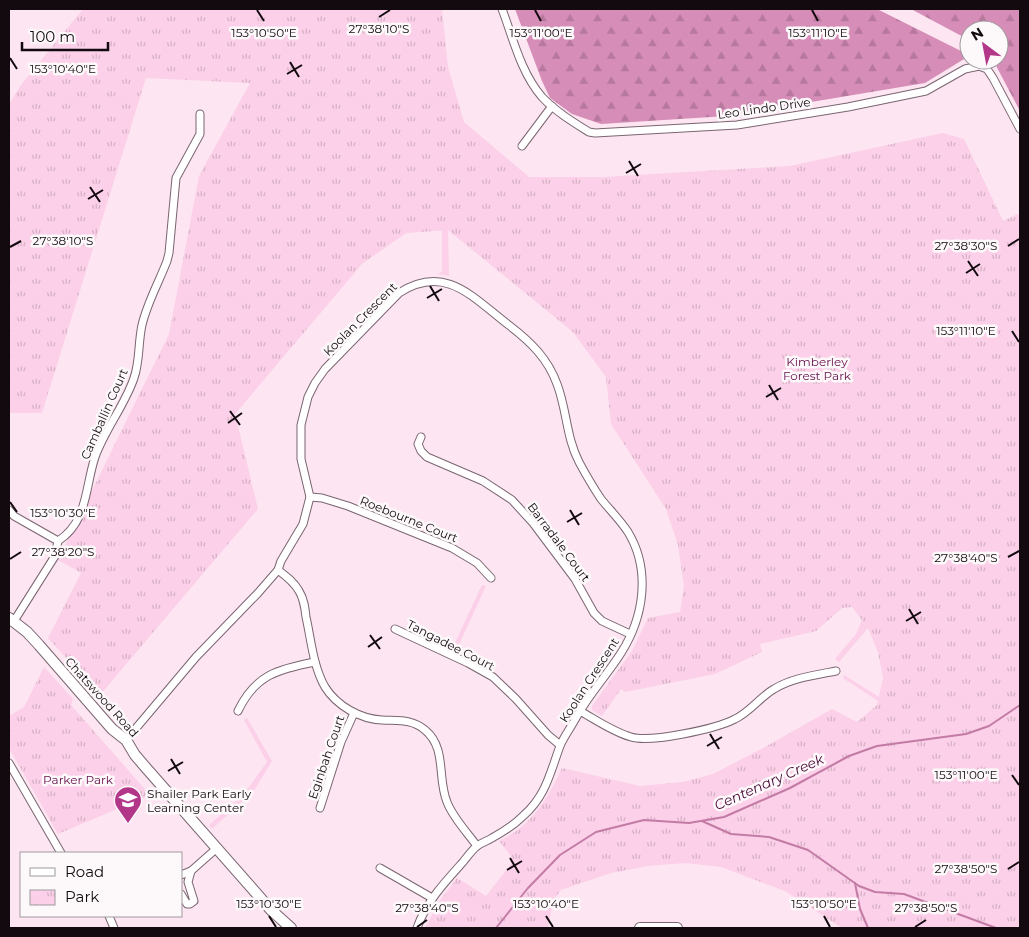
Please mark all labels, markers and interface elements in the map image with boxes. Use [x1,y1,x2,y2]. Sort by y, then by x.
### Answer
scale bar [22,20,109,52]
north arrow [959,20,1009,70]
text: 27°38'10"S [349,21,409,36]
text: N [968,23,987,45]
text: 153°10'50"E [231,25,297,40]
text: 153°11'00"E [510,25,572,40]
text: 153°11'10"E [788,25,848,40]
text: 100 m [30,27,75,46]
text: 153°10'40"E [30,61,96,76]
street label: Leo Lindo Drive [717,94,811,122]
text: 27°38'10"S [33,233,93,248]
text: 27°38'30"S [935,238,997,253]
street label: Koolan Crescent [320,279,400,359]
text: 153°11'10"E [936,323,996,338]
park label: Kimberley Forest Park [783,354,852,383]
street label: Camballin Court [77,366,131,462]
street label: Roebourne Court [358,493,460,545]
street label: Barradale Court [524,500,594,584]
text: 153°10'30"E [30,505,96,520]
text: 27°38'20"S [32,544,94,559]
text: 27°38'40"S [934,550,998,565]
street label: Tangadee Court [405,616,498,674]
street label: Koolan Crescent [556,635,622,725]
street label: Chatswood Road [62,654,142,740]
street label: Eginbah Court [305,713,347,801]
water label: Centenary Creek [711,749,827,814]
text: 153°11'00"E [935,767,997,782]
park label: Parker Park [43,772,114,787]
school or university icon: Shailer Park Early Learning Center [113,785,143,824]
place label: Shailer Park Early Learning Center [147,786,252,815]
legend [20,852,182,917]
text: 27°38'50"S [935,861,997,876]
text: Road [65,862,104,881]
text: Park [65,887,99,906]
text: 153°10'30"E [236,896,302,911]
text: 153°10'40"E [513,896,579,911]
text: 153°10'50"E [791,896,857,911]
text: 27°38'40"S [395,900,459,915]
text: 27°38'50"S [895,900,957,915]

